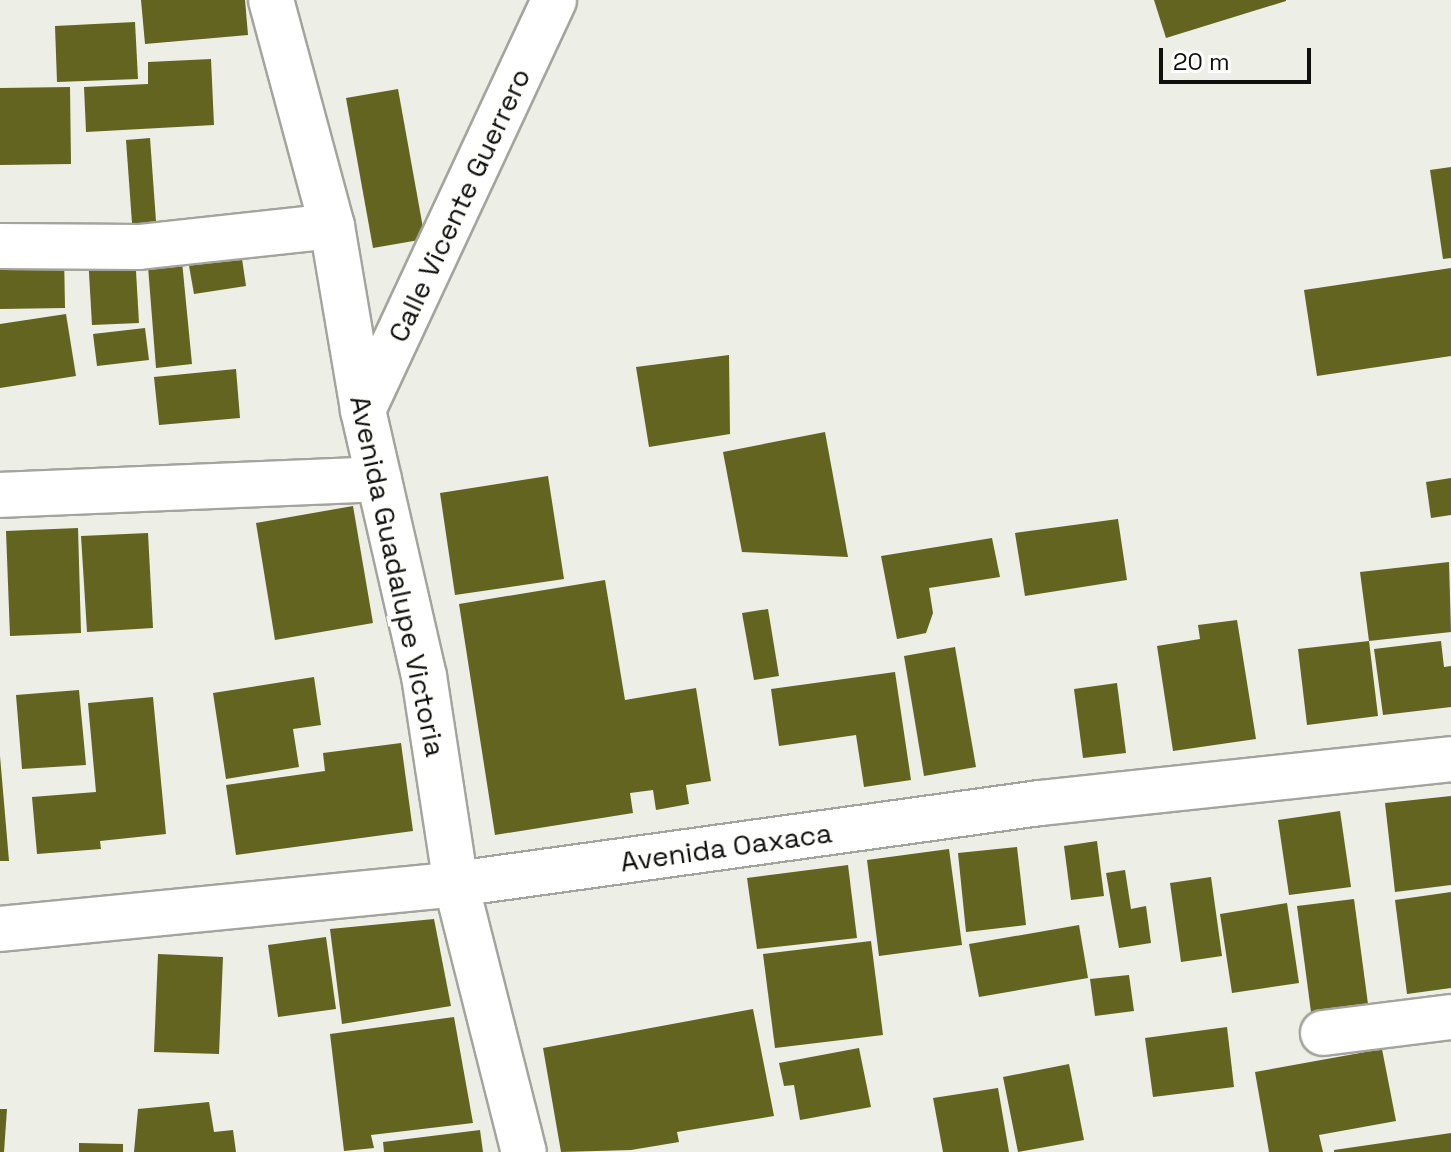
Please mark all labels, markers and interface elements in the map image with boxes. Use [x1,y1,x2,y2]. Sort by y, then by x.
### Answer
scale bar [1163,32,1315,82]
text: 20 m [1173,46,1230,77]
street label: Calle Vicente Guerrero [381,63,537,347]
street label: Avenida Guadalupe Victoria [343,392,453,760]
street label: Avenida Oaxaca [618,816,834,878]

